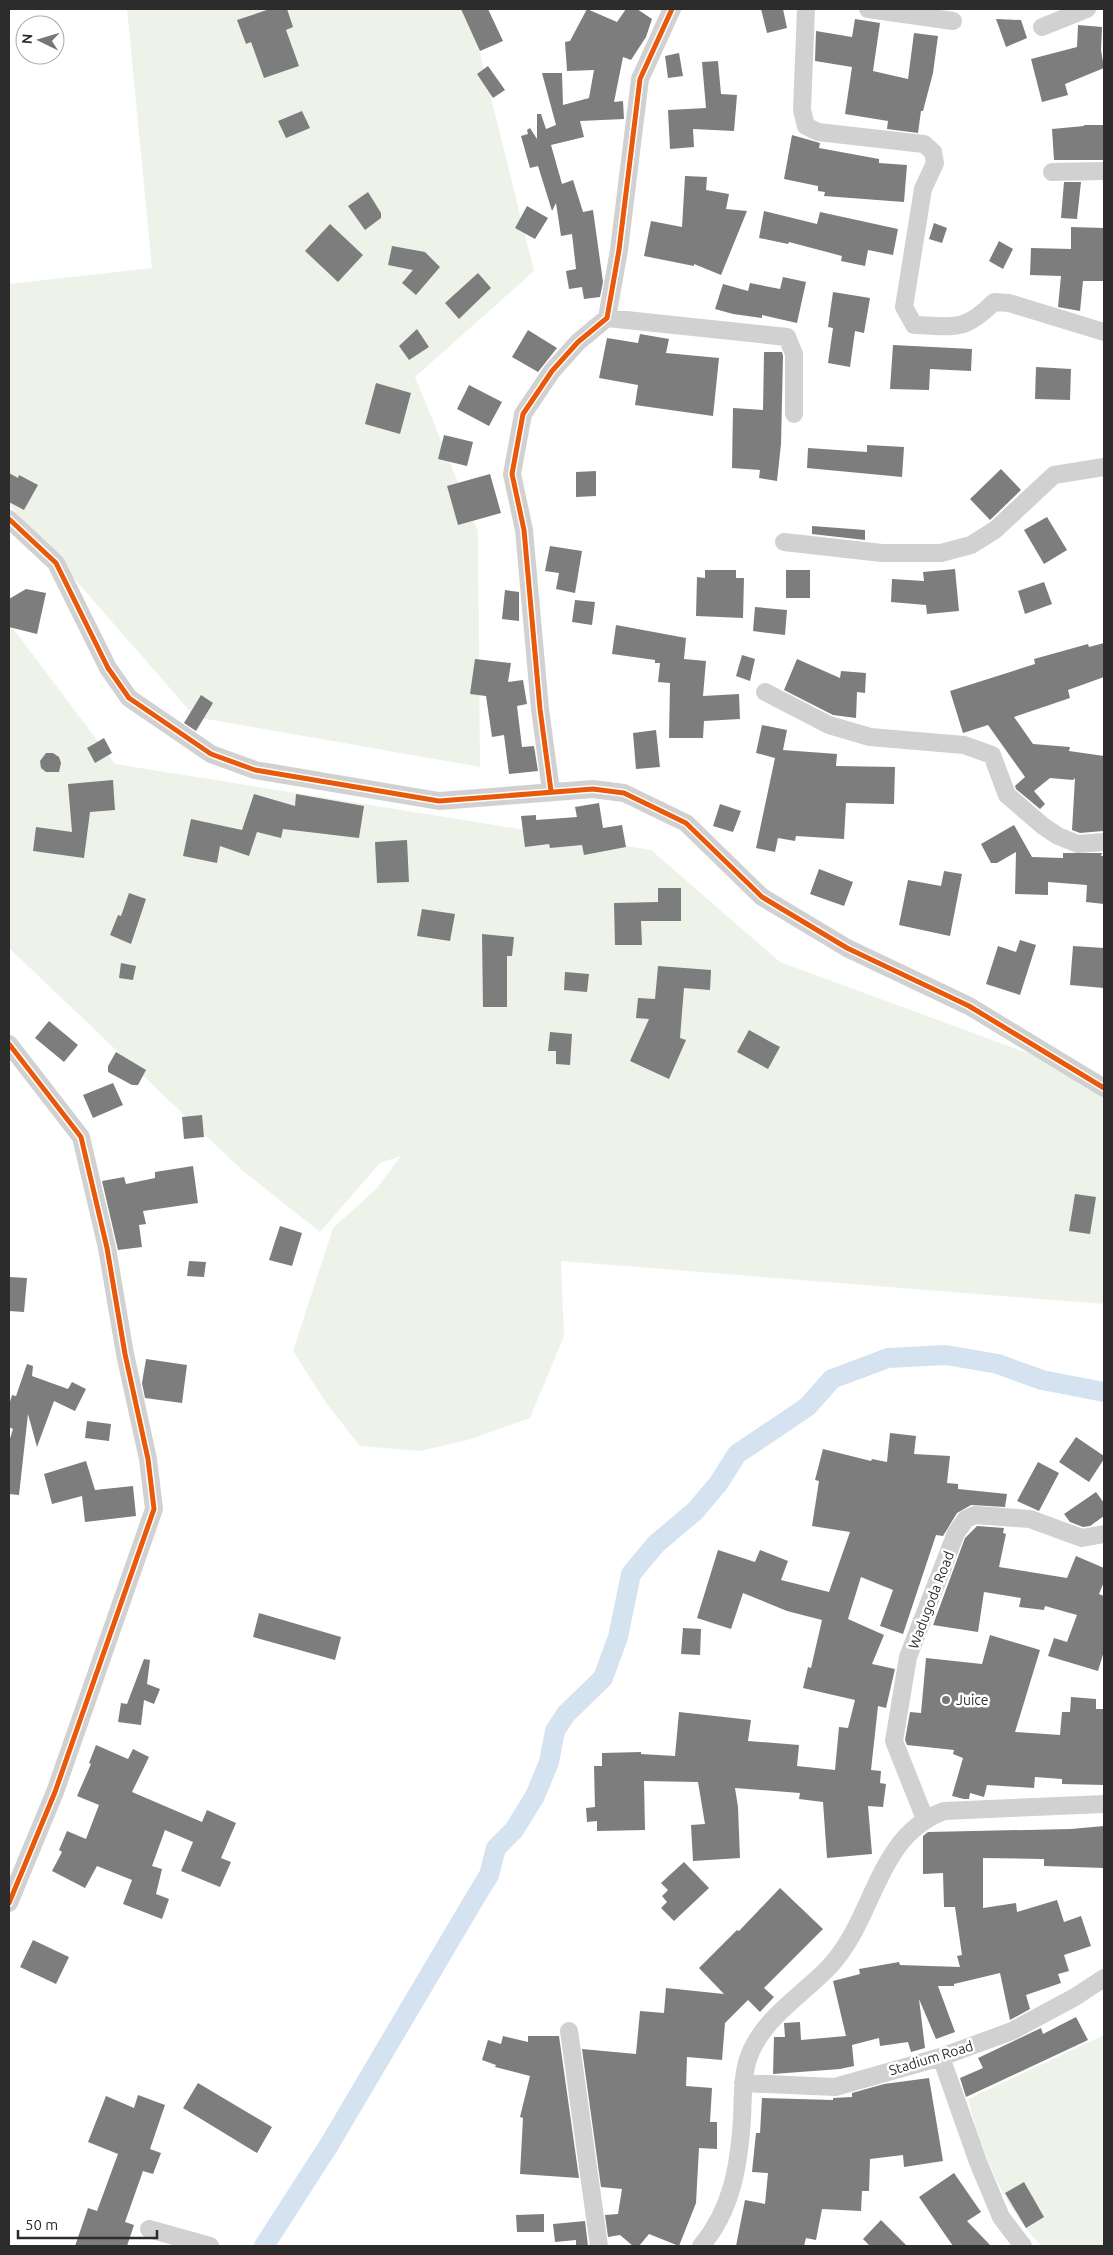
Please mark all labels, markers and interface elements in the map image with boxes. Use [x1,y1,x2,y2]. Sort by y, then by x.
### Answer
north arrow [15,15,65,65]
text: N [19,33,35,45]
street label: Wadugoda Road [905,1549,957,1651]
place label: Juice [956,1692,988,1708]
marker: Juice [940,1694,952,1706]
street label: Stadium Road [887,2038,975,2078]
scale bar [18,2208,156,2240]
text: 50 m [25,2216,58,2233]

